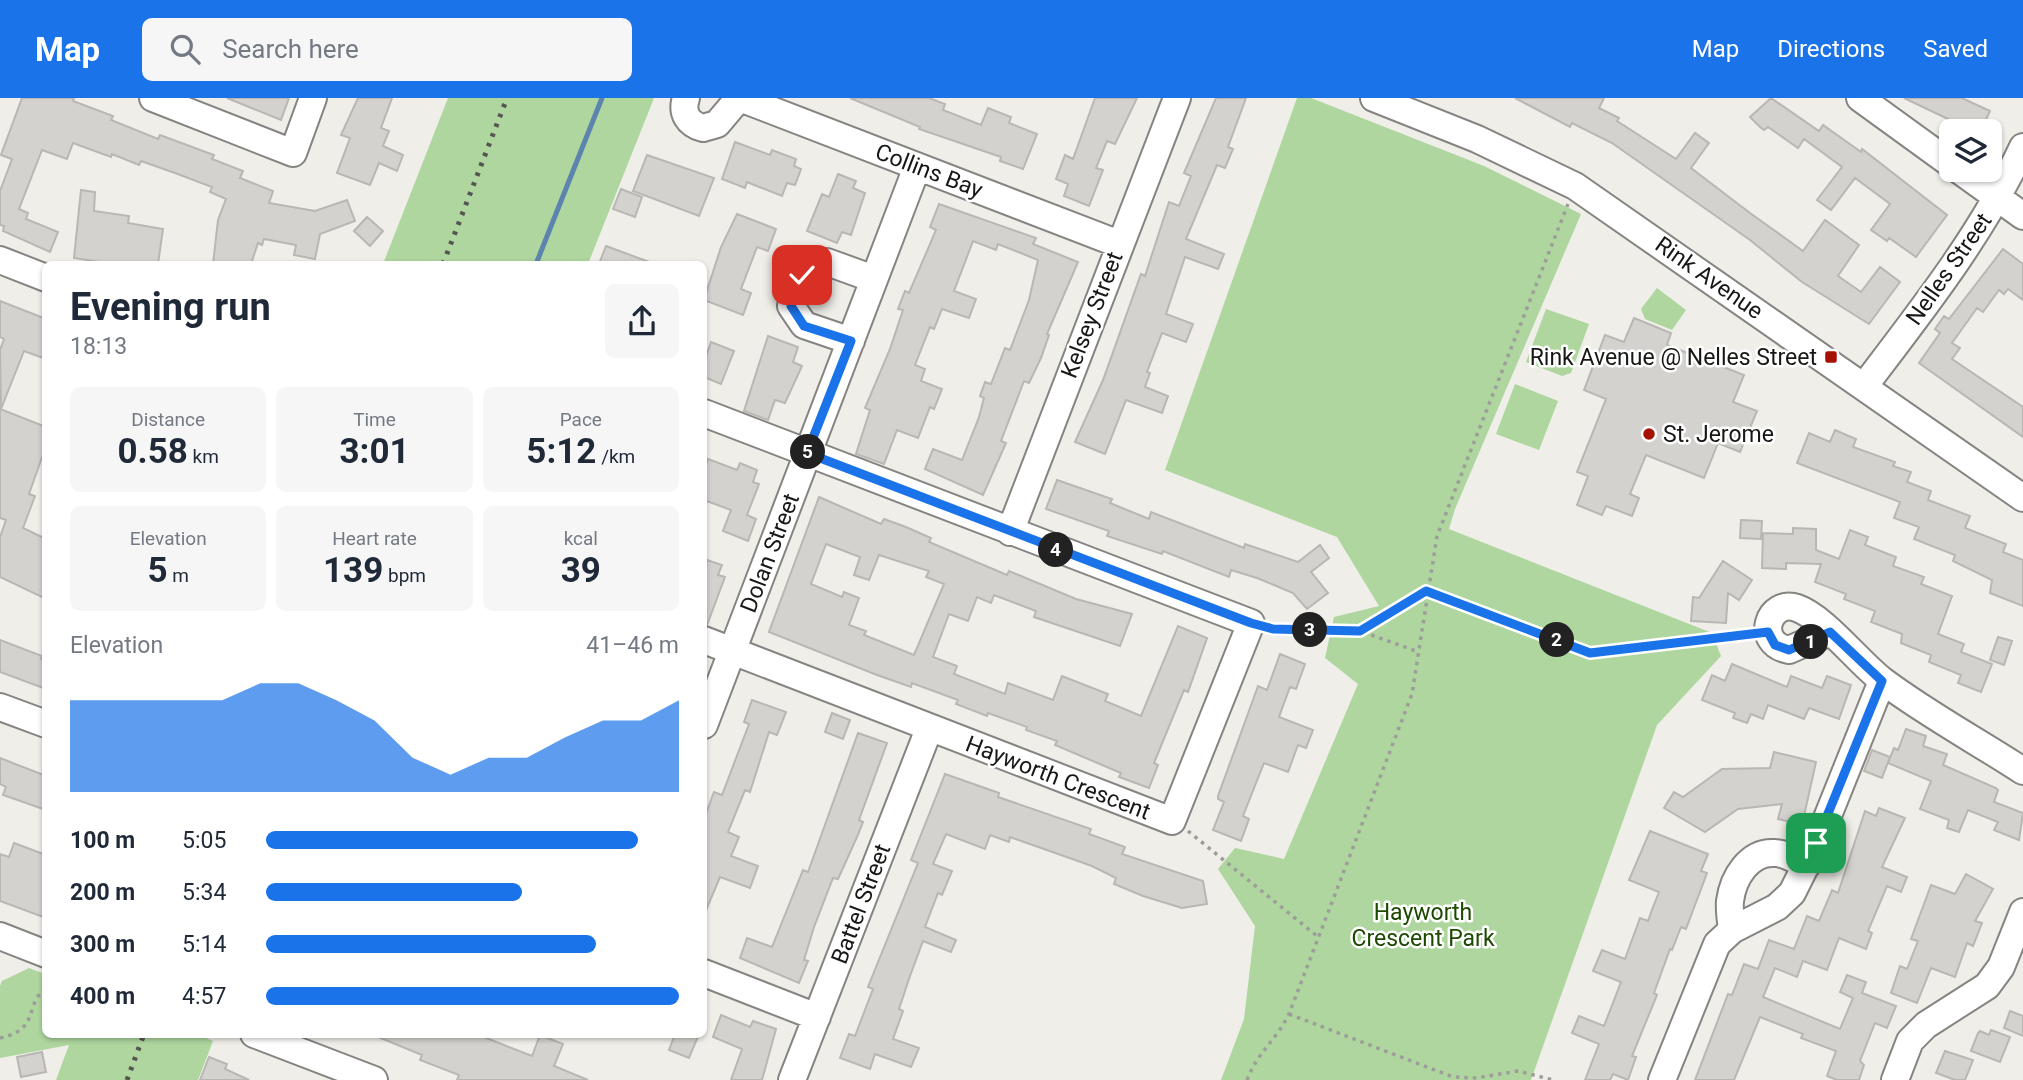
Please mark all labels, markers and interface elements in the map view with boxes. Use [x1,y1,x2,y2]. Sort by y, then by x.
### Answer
search box [142,18,632,81]
text: Map [35,30,100,69]
icon: search [166,30,204,68]
text: Search here [222,34,359,64]
text: Map [1692,35,1739,63]
text: Directions [1777,35,1885,63]
text: Saved [1923,35,1988,63]
map controls [1939,119,2002,182]
button: layers [1939,119,2002,182]
street label: Collins Bay [872,138,987,204]
street label: Nelles Street [1901,208,1997,330]
street label: Rink Avenue [1650,231,1768,325]
pin [772,245,832,305]
street label: Kelsey Street [1056,248,1128,382]
icon: check [783,256,821,294]
button: share [605,284,679,358]
text: Evening run [70,285,271,329]
text: 18:13 [70,333,127,360]
place label: Rink Avenue @ Nelles Street [1530,344,1817,371]
marker: Rink Avenue @ Nelles Street [1823,349,1839,365]
text: Distance [131,408,205,431]
text: Time [353,408,396,431]
text: Pace [560,408,602,431]
place label: St. Jerome [1663,421,1774,448]
marker: St. Jerome [1641,426,1657,442]
text: 0.58 [117,431,188,472]
text: 3:01 [339,431,410,472]
text: 5:12 [526,431,596,472]
pin: 5 [790,434,826,470]
text: 5 [802,440,813,463]
text: km [188,445,219,468]
text: /km [596,445,635,468]
street label: Dolan Street [735,490,805,616]
text: Elevation [130,527,207,550]
text: Heart rate [332,527,417,550]
text: kcal [564,527,598,550]
pin: 4 [1038,532,1074,568]
text: 4 [1050,538,1061,561]
text: 5 [147,550,168,591]
text: 139 [323,550,383,591]
text: 39 [561,550,601,591]
text: m [168,564,189,587]
text: bpm [383,564,426,587]
pin: 3 [1292,612,1328,648]
text: 3 [1304,618,1315,641]
pin: 2 [1540,622,1574,658]
pin: 1 [1794,624,1828,660]
text: 2 [1551,628,1562,651]
text: 1 [1805,630,1816,653]
text: Elevation [70,632,163,659]
text: 41–46 m [586,632,679,659]
street label: Hayworth Crescent [962,730,1154,826]
pin [1786,813,1846,873]
icon: arrive [1797,824,1835,862]
text: 100 m [70,827,135,854]
text: 5:05 [182,827,226,854]
street label: Battel Street [826,840,896,968]
text: 200 m [70,879,135,906]
text: 5:34 [182,879,226,906]
park label: Hayworth Crescent Park [1351,899,1495,952]
text: 300 m [70,931,135,958]
text: 5:14 [182,931,226,958]
text: 400 m [70,983,135,1010]
text: 4:57 [182,983,226,1010]

